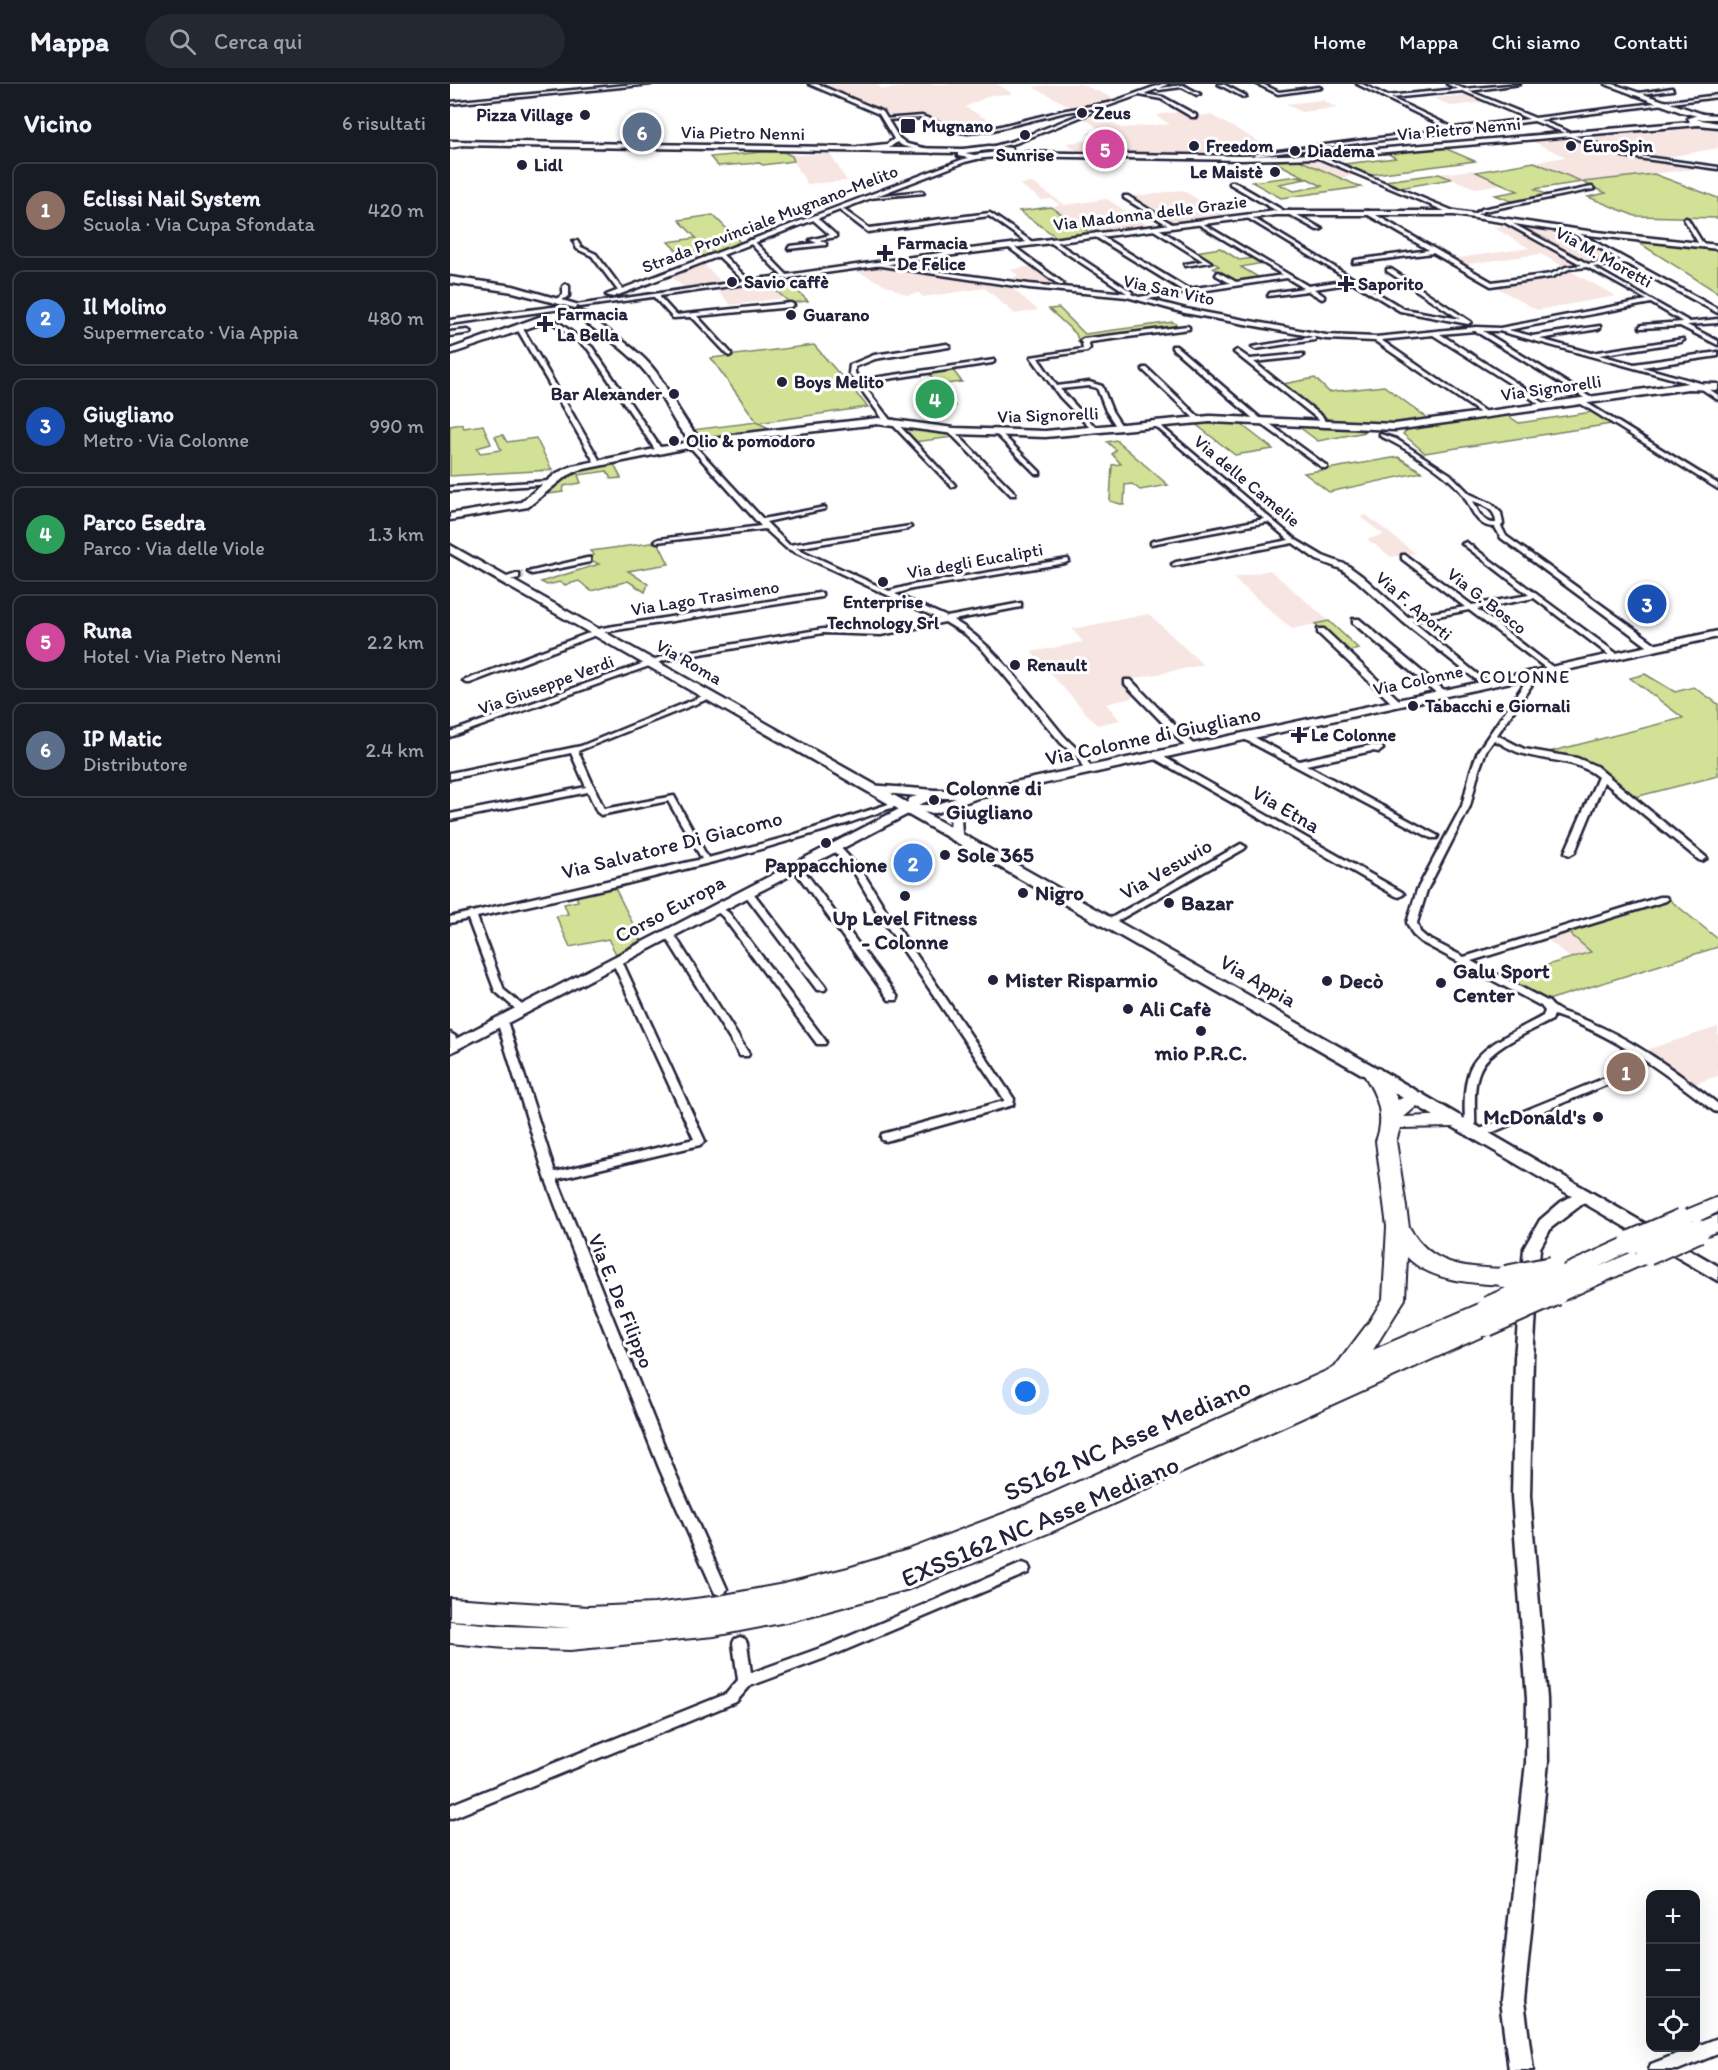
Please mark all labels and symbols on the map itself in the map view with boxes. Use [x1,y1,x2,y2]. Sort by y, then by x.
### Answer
place label: Zeus [1094,102,1131,124]
place label: Pizza Village [476,104,573,126]
marker: Zeus [1075,106,1089,120]
marker: Pizza Village [578,108,592,122]
pin: 6 [622,110,662,154]
street label: Via Pietro Nenni [1396,113,1522,145]
place label: Mugnano [922,115,993,137]
marker: Mugnano [899,117,917,135]
street label: Via Pietro Nenni [681,121,805,145]
pin: 5 [1086,126,1124,172]
marker: Sunrise [1018,128,1032,142]
place label: Freedom [1206,135,1274,157]
place label: EuroSpin [1583,135,1654,157]
marker: Freedom [1187,139,1201,153]
marker: EuroSpin [1564,139,1578,153]
place label: Diadema [1307,140,1375,162]
place label: Sunrise [996,144,1055,166]
marker: Diadema [1288,144,1302,158]
place label: Lidl [534,154,564,176]
marker: Lidl [515,158,529,172]
street label: Strada Provinciale Mugnano-Melito [639,160,901,278]
place label: Le Maistè [1190,161,1263,183]
marker: Le Maistè [1268,165,1282,179]
street label: Via Madonna delle Grazie [1052,190,1248,236]
street label: Via M. Moretti [1552,221,1656,293]
place label: Farmacia De Felice [897,232,969,275]
marker: Farmacia De Felice [878,246,892,260]
street label: Via San Vito [1121,270,1217,310]
place label: Savio caffè [744,271,829,293]
place label: Saporito [1358,273,1424,295]
marker: Savio caffè [725,275,739,289]
marker: Saporito [1339,277,1353,291]
place label: Farmacia La Bella [557,303,629,346]
place label: Guarano [803,304,870,326]
marker: Guarano [784,308,798,322]
marker: Farmacia La Bella [538,317,552,331]
street label: Via Signorelli [1499,370,1603,406]
place label: Boys Melito [794,371,884,393]
marker: Boys Melito [775,375,789,389]
pin: 4 [916,376,954,422]
place label: Bar Alexander [551,383,663,405]
marker: Bar Alexander [667,387,681,401]
street label: Via Signorelli [997,402,1099,428]
place label: Olio & pomodoro [686,430,815,452]
street label: Via delle Camelie [1189,430,1305,532]
marker: Olio & pomodoro [667,434,681,448]
street label: Via degli Eucalipti [905,538,1045,584]
street label: Via G. Bosco [1443,563,1531,639]
street label: Via F. Aporti [1371,567,1457,645]
street label: Via Lago Trasimeno [629,575,781,621]
marker: Enterprise Technology Srl [876,575,890,589]
pin: 3 [1628,582,1666,626]
place label: Enterprise Technology Srl [826,591,940,634]
street label: Via Roma [652,634,727,690]
street label: Via Giuseppe Verdi [475,650,617,720]
place label: Renault [1027,654,1087,676]
marker: Renault [1008,658,1022,672]
street label: Via Colonne [1371,660,1465,700]
district label: COLONNE [1479,666,1571,688]
place label: Tabacchi e Giornali [1424,695,1570,717]
marker: Tabacchi e Giornali [1406,699,1420,713]
street label: Via Colonne di Giugliano [1043,700,1263,771]
place label: Le Colonne [1311,724,1396,746]
marker: Le Colonne [1292,728,1306,742]
place label: Colonne di Giugliano [946,775,1042,825]
street label: Via Etna [1248,779,1325,838]
marker: Colonne di Giugliano [927,793,941,807]
street label: Via Salvatore Di Giacomo [559,805,785,884]
street label: Via Vesuvio [1115,832,1216,905]
marker: Pappacchione [819,836,833,850]
pin: 2 [894,840,932,886]
place label: Sole 365 [957,842,1034,867]
marker: Sole 365 [938,848,952,862]
place label: Pappacchione [765,852,887,878]
street label: Corso Europa [610,869,729,948]
place label: Nigro [1035,880,1084,906]
marker: Nigro [1016,886,1030,900]
marker: Up Level Fitness - Colonne [898,889,912,903]
place label: Bazar [1181,890,1235,915]
marker: Bazar [1162,896,1176,910]
place label: Up Level Fitness - Colonne [833,905,977,954]
street label: Via Appia [1216,949,1301,1012]
place label: Galu Sport Center [1453,958,1550,1007]
place label: Mister Risparmio [1005,967,1158,993]
place label: Decò [1339,968,1384,993]
marker: Mister Risparmio [986,973,1000,987]
marker: Decò [1320,974,1334,988]
marker: Galu Sport Center [1434,976,1448,990]
place label: Ali Cafè [1139,996,1211,1021]
marker: Ali Cafè [1121,1002,1135,1016]
marker: mio P.R.C. [1194,1024,1208,1038]
place label: mio P.R.C. [1154,1040,1247,1065]
pin: 1 [1606,1050,1646,1094]
place label: McDonald's [1483,1104,1586,1129]
marker: McDonald's [1591,1110,1605,1124]
street label: Via E. De Filippo [583,1230,660,1372]
street label: SS162 NC Asse Mediano [998,1370,1256,1508]
your location [1011,1377,1040,1406]
street label: EXSS162 NC Asse Mediano [896,1448,1184,1594]

